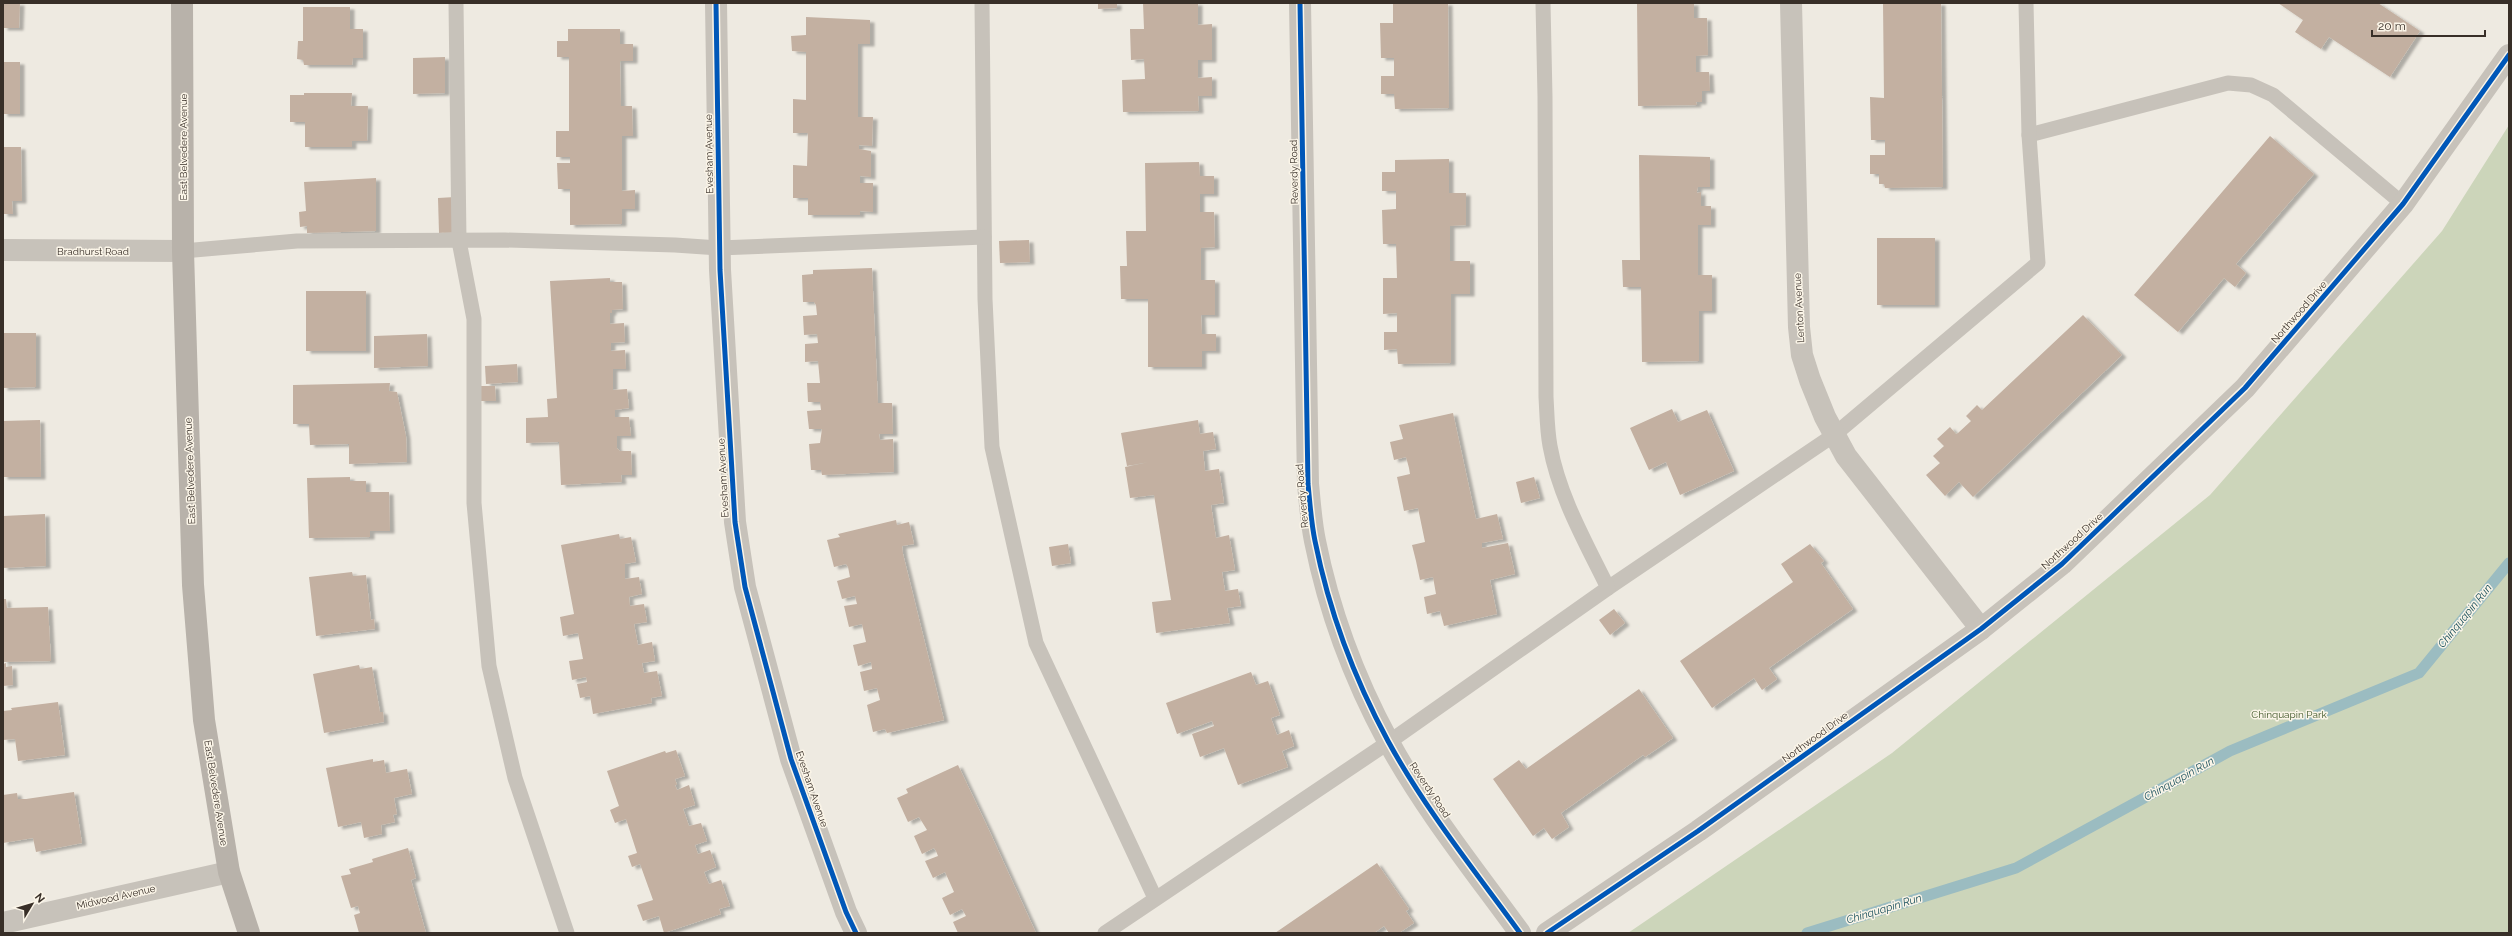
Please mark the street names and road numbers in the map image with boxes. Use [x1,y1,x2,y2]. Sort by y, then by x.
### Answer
street label: East Belvedere Avenue [178,93,189,200]
street label: Evesham Avenue [703,114,715,194]
street label: Reverdy Road [1288,140,1300,204]
street label: Bradhurst Road [57,246,129,257]
street label: Lenton Avenue [1792,273,1806,343]
street label: Northwood Drive [2269,279,2329,345]
street label: East Belvedere Avenue [183,417,197,525]
street label: Evesham Avenue [715,438,731,518]
street label: Reverdy Road [1294,463,1310,529]
street label: Northwood Drive [2039,511,2105,571]
street label: Northwood Drive [1780,709,1850,765]
street label: East Belvedere Avenue [202,739,230,847]
street label: Evesham Avenue [794,750,830,829]
street label: Reverdy Road [1407,760,1453,820]
street label: Midwood Avenue [76,883,157,911]

